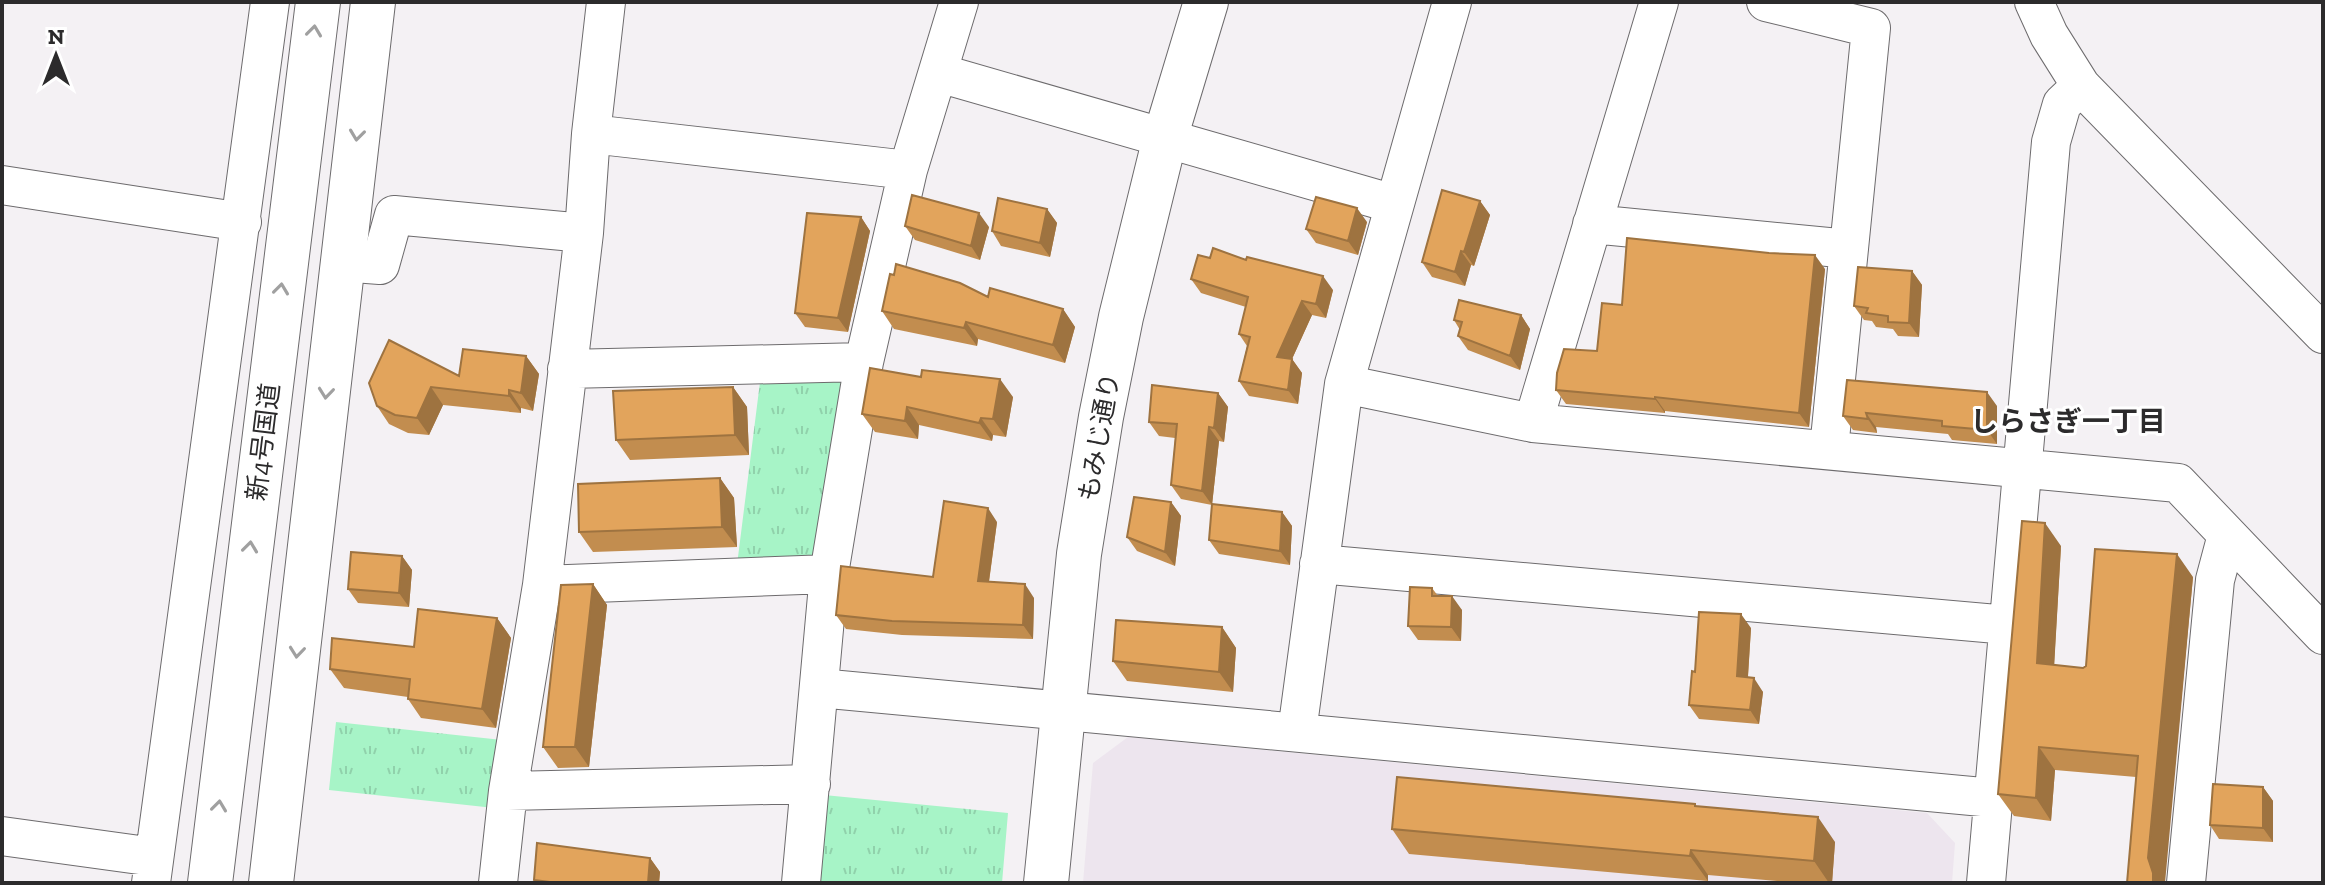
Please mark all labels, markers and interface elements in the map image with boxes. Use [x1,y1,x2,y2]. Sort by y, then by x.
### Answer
north arrow [16,16,96,96]
text: N [48,23,65,50]
one-way arrow [305,24,322,38]
one-way arrow [348,129,365,142]
one-way arrow [273,282,290,295]
street label: もみじ通り [1072,370,1126,504]
street label: 新4号国道 [240,381,286,503]
one-way arrow [318,387,335,400]
district label: しらさぎ一丁目 [1970,405,2166,438]
one-way arrow [242,541,259,554]
one-way arrow [288,645,305,658]
one-way arrow [211,799,228,812]

